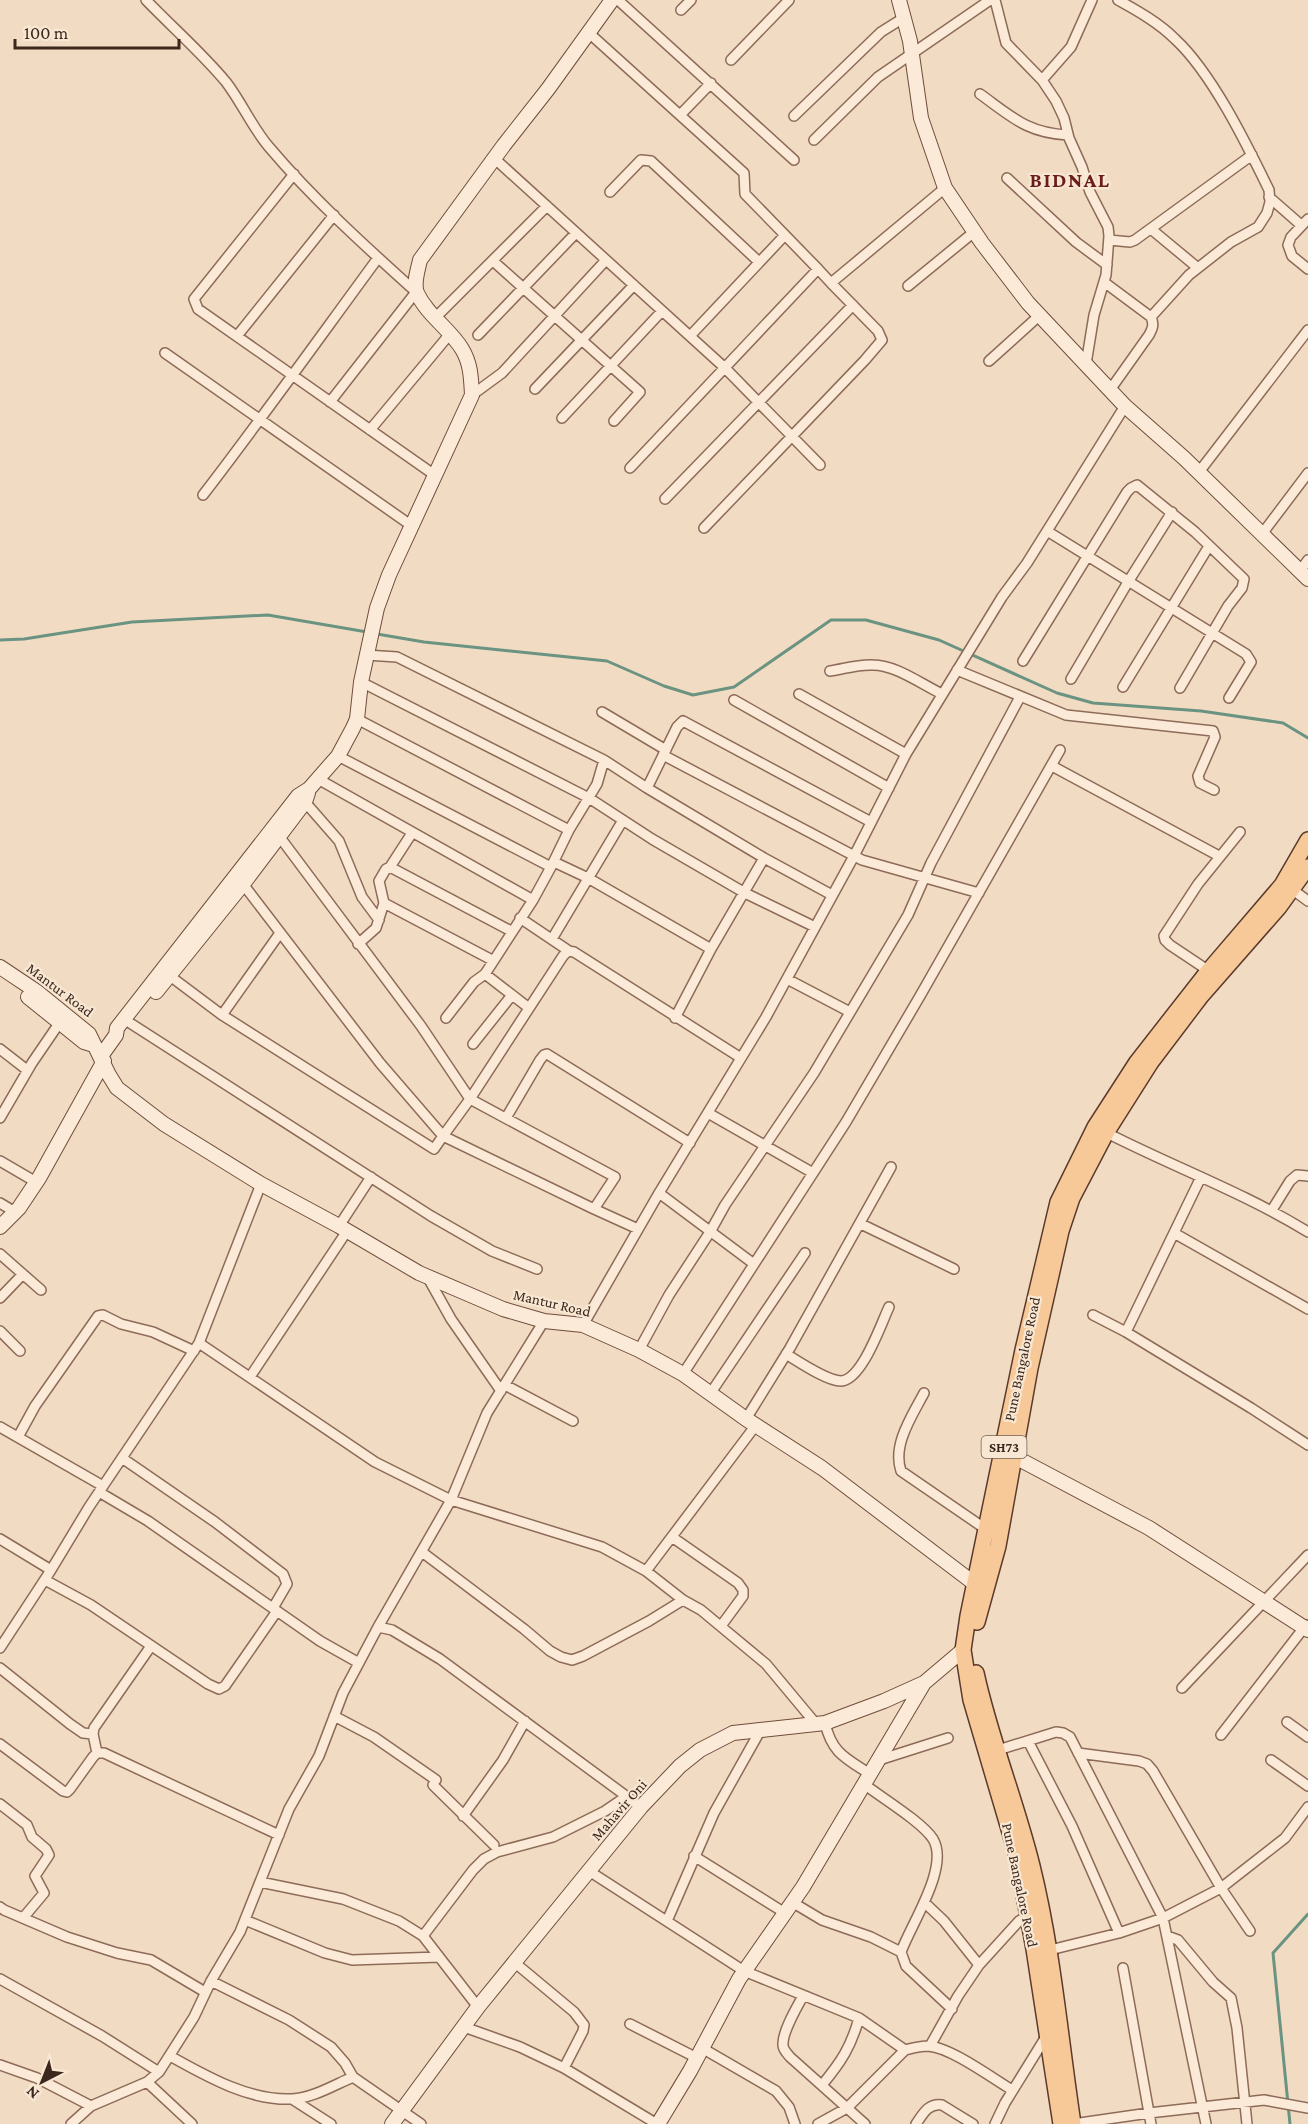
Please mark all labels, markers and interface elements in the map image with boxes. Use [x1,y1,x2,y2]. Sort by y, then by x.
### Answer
scale bar [15,12,178,50]
text: 100 m [24,23,69,43]
district label: BIDNAL [1030,168,1110,192]
street label: Mantur Road [24,960,96,1020]
street label: Mantur Road [512,1286,592,1320]
street label: Pune Bangalore Road [1001,1295,1044,1423]
road number: SH73 [982,1436,1026,1458]
street label: Mahavir Oni [588,1776,650,1844]
street label: Pune Bangalore Road [998,1821,1041,1949]
north arrow [12,2052,72,2112]
text: N [22,2083,42,2103]

